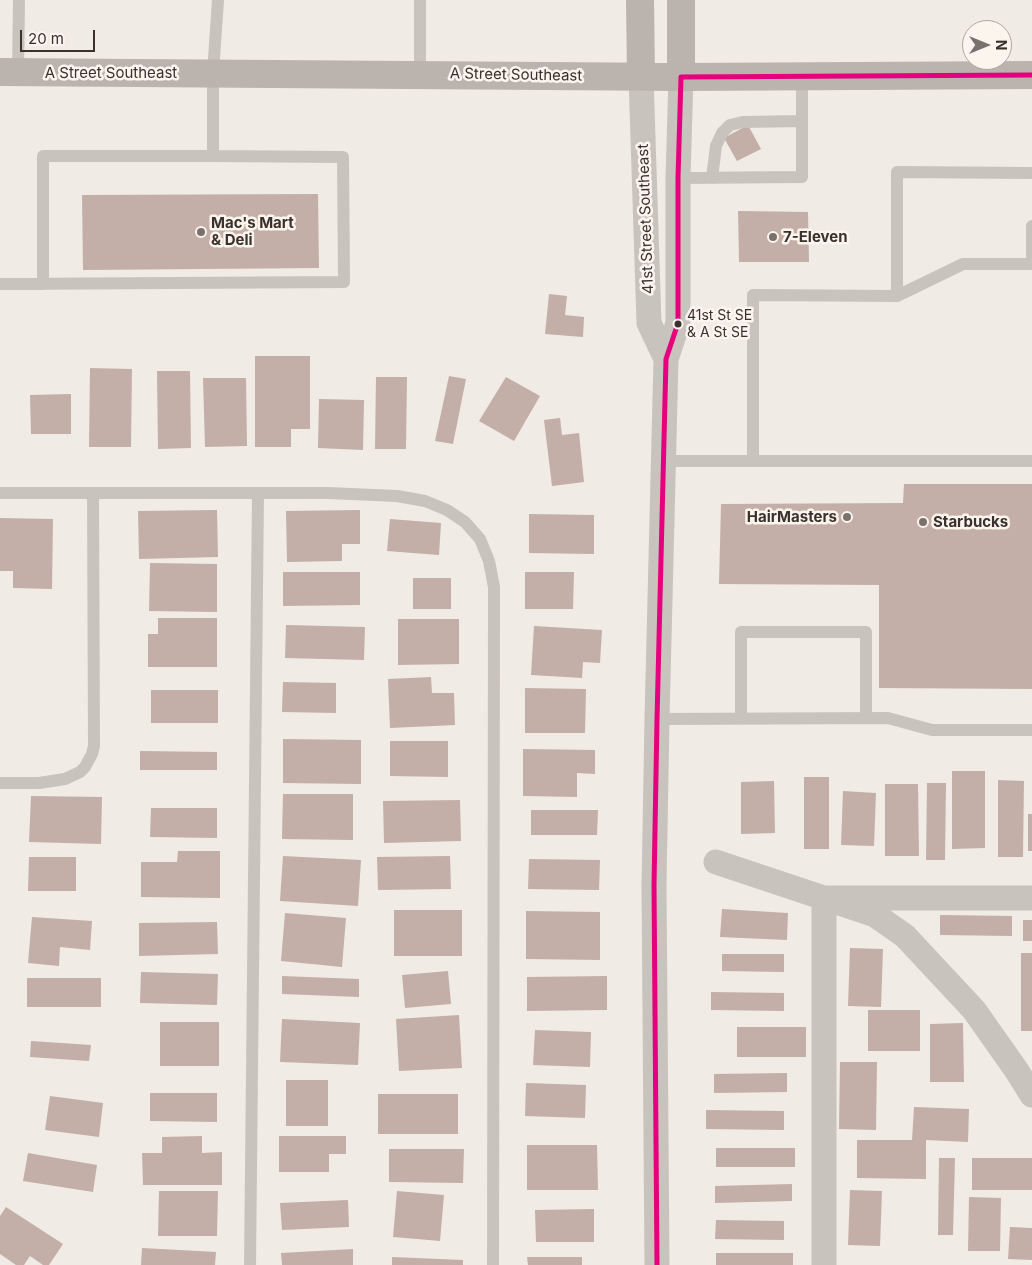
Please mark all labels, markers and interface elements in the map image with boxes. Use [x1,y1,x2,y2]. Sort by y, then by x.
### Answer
scale bar [22,20,98,52]
north arrow [962,20,1012,70]
text: 20 m [28,29,64,48]
text: N [993,40,1010,50]
street label: A Street Southeast [45,64,177,82]
street label: A Street Southeast [450,65,582,85]
street label: 41st Street Southeast [634,143,658,295]
place label: Mac's Mart & Deli [211,214,294,249]
marker: Mac's Mart & Deli [195,226,207,238]
place label: 7-Eleven [783,228,848,246]
marker: 7-Eleven [767,231,779,243]
place label: 41st St SE & A St SE [687,308,752,341]
marker: 41st St SE & A St SE [673,319,683,329]
place label: HairMasters [747,508,837,526]
marker: HairMasters [841,511,853,523]
place label: Starbucks [933,513,1008,531]
marker: Starbucks [917,516,929,528]

